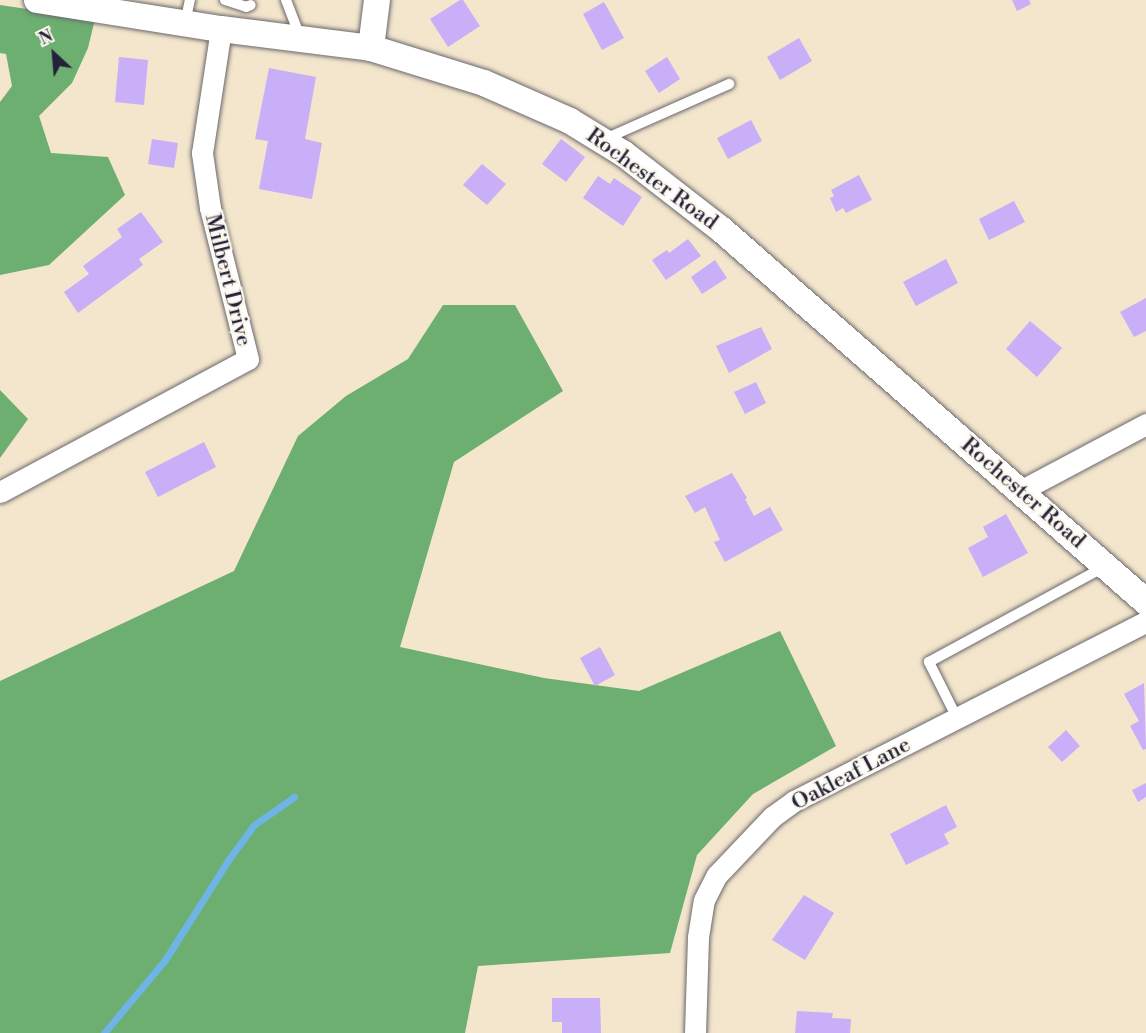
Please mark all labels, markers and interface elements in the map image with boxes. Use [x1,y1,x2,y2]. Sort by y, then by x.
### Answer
north arrow [24,24,84,84]
text: N [36,26,56,50]
street label: Rochester Road [581,122,723,236]
street label: Milbert Drive [199,211,257,349]
street label: Rochester Road [955,432,1091,554]
street label: Oakleaf Lane [787,732,915,816]

